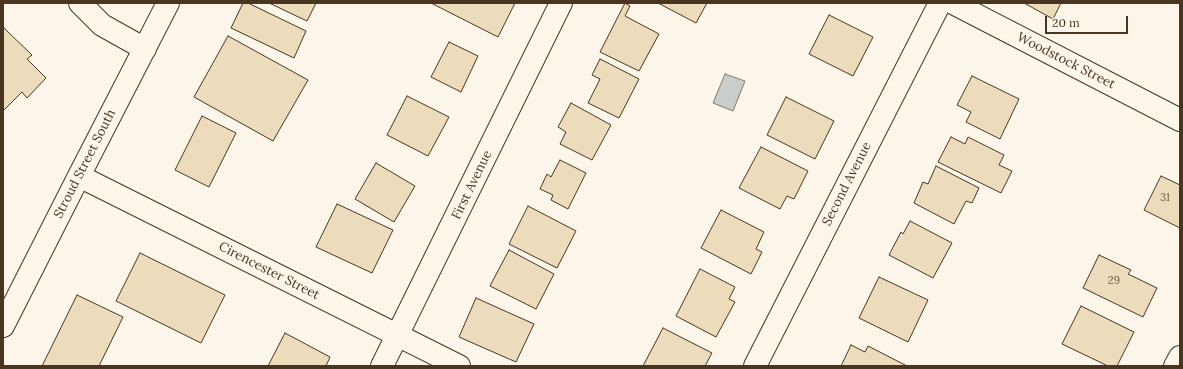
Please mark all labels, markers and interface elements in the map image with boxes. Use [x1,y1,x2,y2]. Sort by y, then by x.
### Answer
scale bar [1047,8,1130,34]
text: 20 m [1052,15,1080,30]
street label: Woodstock Street [1014,29,1118,93]
street label: Stroud Street South [51,107,119,221]
street label: Second Avenue [819,139,875,229]
street label: First Avenue [449,148,495,222]
house number: 31 [1160,191,1170,205]
street label: Cirencester Street [216,239,322,303]
house number: 29 [1108,274,1120,288]

